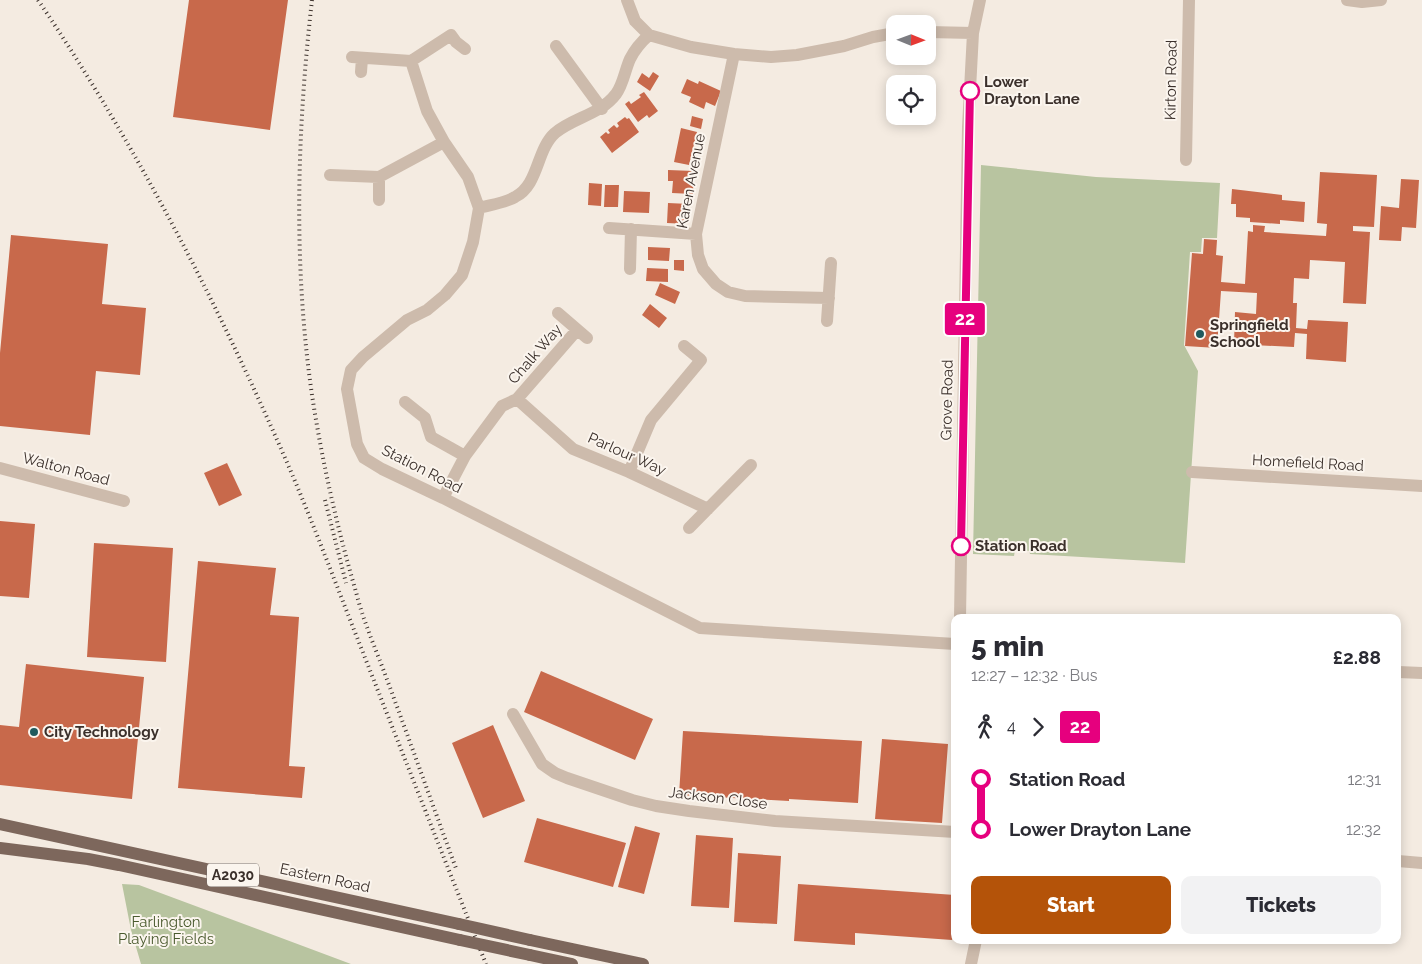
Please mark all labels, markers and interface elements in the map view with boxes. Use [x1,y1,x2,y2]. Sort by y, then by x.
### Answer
north arrow [886,15,936,65]
map controls [886,15,936,125]
street label: Kirton Road [1161,40,1181,120]
place label: Lower Drayton Lane [984,73,1080,108]
button: locate [886,75,936,125]
marker: Lower Drayton Lane [960,81,980,101]
street label: Karen Avenue [673,132,709,230]
line badge: 22 [942,303,988,335]
text: 22 [955,308,975,329]
place label: Springfield School [1210,316,1289,351]
street label: Chalk Way [504,320,566,388]
marker: Springfield School [1194,328,1206,340]
street label: Grove Road [937,359,957,441]
street label: Parlour Way [585,429,669,479]
street label: Station Road [379,441,465,497]
street label: Walton Road [20,449,112,489]
street label: Homefield Road [1252,451,1364,475]
marker: Station Road [951,536,971,556]
place label: Station Road [975,537,1067,555]
text: 5 min [971,630,1044,663]
text: £2.88 [1333,646,1381,668]
text: 12:27 – 12:32 · Bus [971,666,1098,685]
icon: walk [971,713,999,741]
icon: forward [1024,713,1052,741]
text: 22 [1070,716,1090,737]
text: 4 [1007,717,1016,736]
place label: City Technology [44,723,160,741]
marker: City Technology [28,726,40,738]
text: Station Road [1009,768,1125,790]
text: 12:31 [1347,770,1381,789]
street label: Jackson Close [668,783,769,813]
text: Lower Drayton Lane [1009,818,1191,840]
text: 12:32 [1346,820,1381,839]
street label: Eastern Road [278,860,372,896]
road number: A2030 [207,864,259,886]
button: Start [971,876,1171,934]
button: Tickets [1181,876,1381,934]
park label: Farlington Playing Fields [118,913,214,948]

